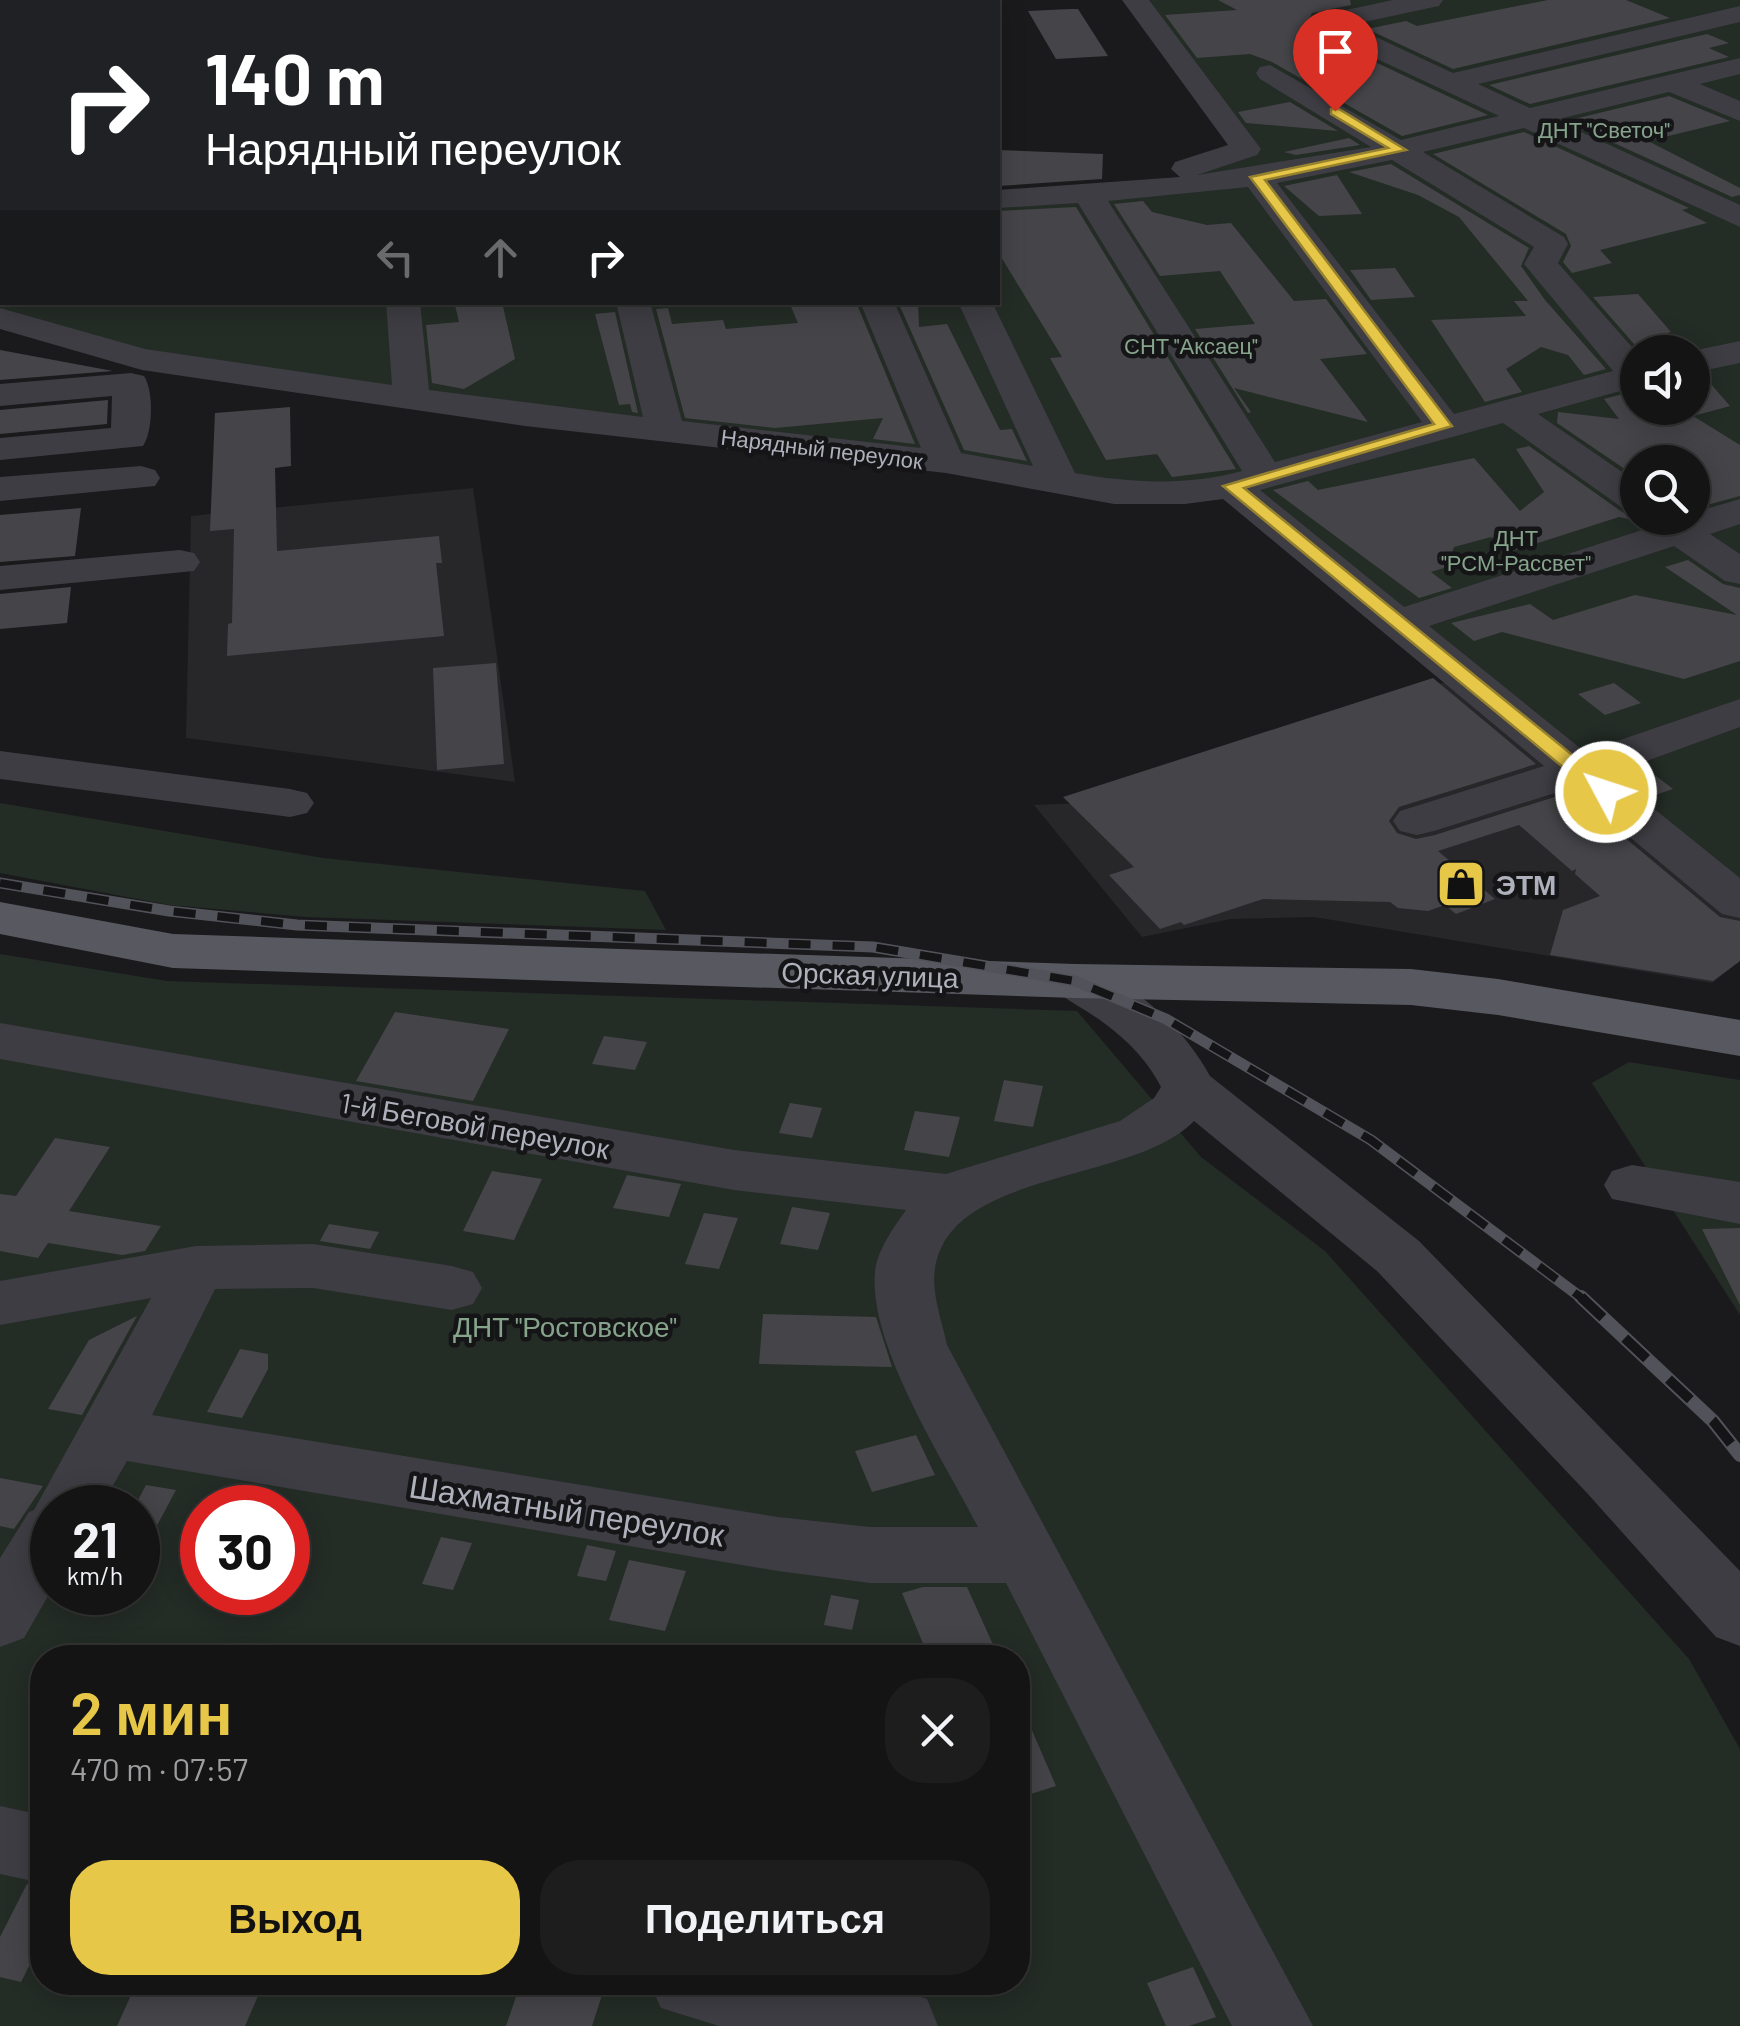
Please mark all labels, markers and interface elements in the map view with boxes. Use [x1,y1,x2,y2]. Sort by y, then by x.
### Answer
pin [1293,9,1378,112]
icon: arrive [1308,24,1363,79]
text: 140 m [205,35,384,119]
icon: right [40,40,170,170]
park label: ДНТ "Светоч" [1538,116,1670,143]
text: Нарядный переулок [205,120,621,174]
icon: left [368,230,423,285]
icon: ahead [473,230,528,285]
icon: right [578,230,633,285]
park label: СНТ "Аксаец" [1124,332,1258,359]
map controls [1620,335,1710,535]
button: sound [1620,335,1710,425]
street label: Нарядный переулок [719,423,925,474]
button: search [1620,445,1710,535]
park label: ДНТ "РСМ-Рассвет" [1441,524,1591,575]
position arrow [1554,740,1658,844]
shop icon: ЭТМ [1435,858,1487,910]
place label: ЭТМ [1496,867,1556,901]
street label: Орская улица [781,954,960,994]
street label: 1-й Беговой переулок [338,1085,613,1165]
park label: ДНТ "Ростовское" [453,1309,677,1343]
street label: Шахматный переулок [407,1465,728,1554]
speed limit sign: 30 [180,1485,310,1615]
text: 21 [72,1508,118,1568]
text: km/h [67,1560,123,1590]
text: 2 мин [70,1675,233,1747]
button: close [885,1678,990,1783]
text: 470 m · 07:57 [70,1749,248,1787]
button: Выход [70,1860,520,1975]
button: Поделиться [540,1860,990,1975]

